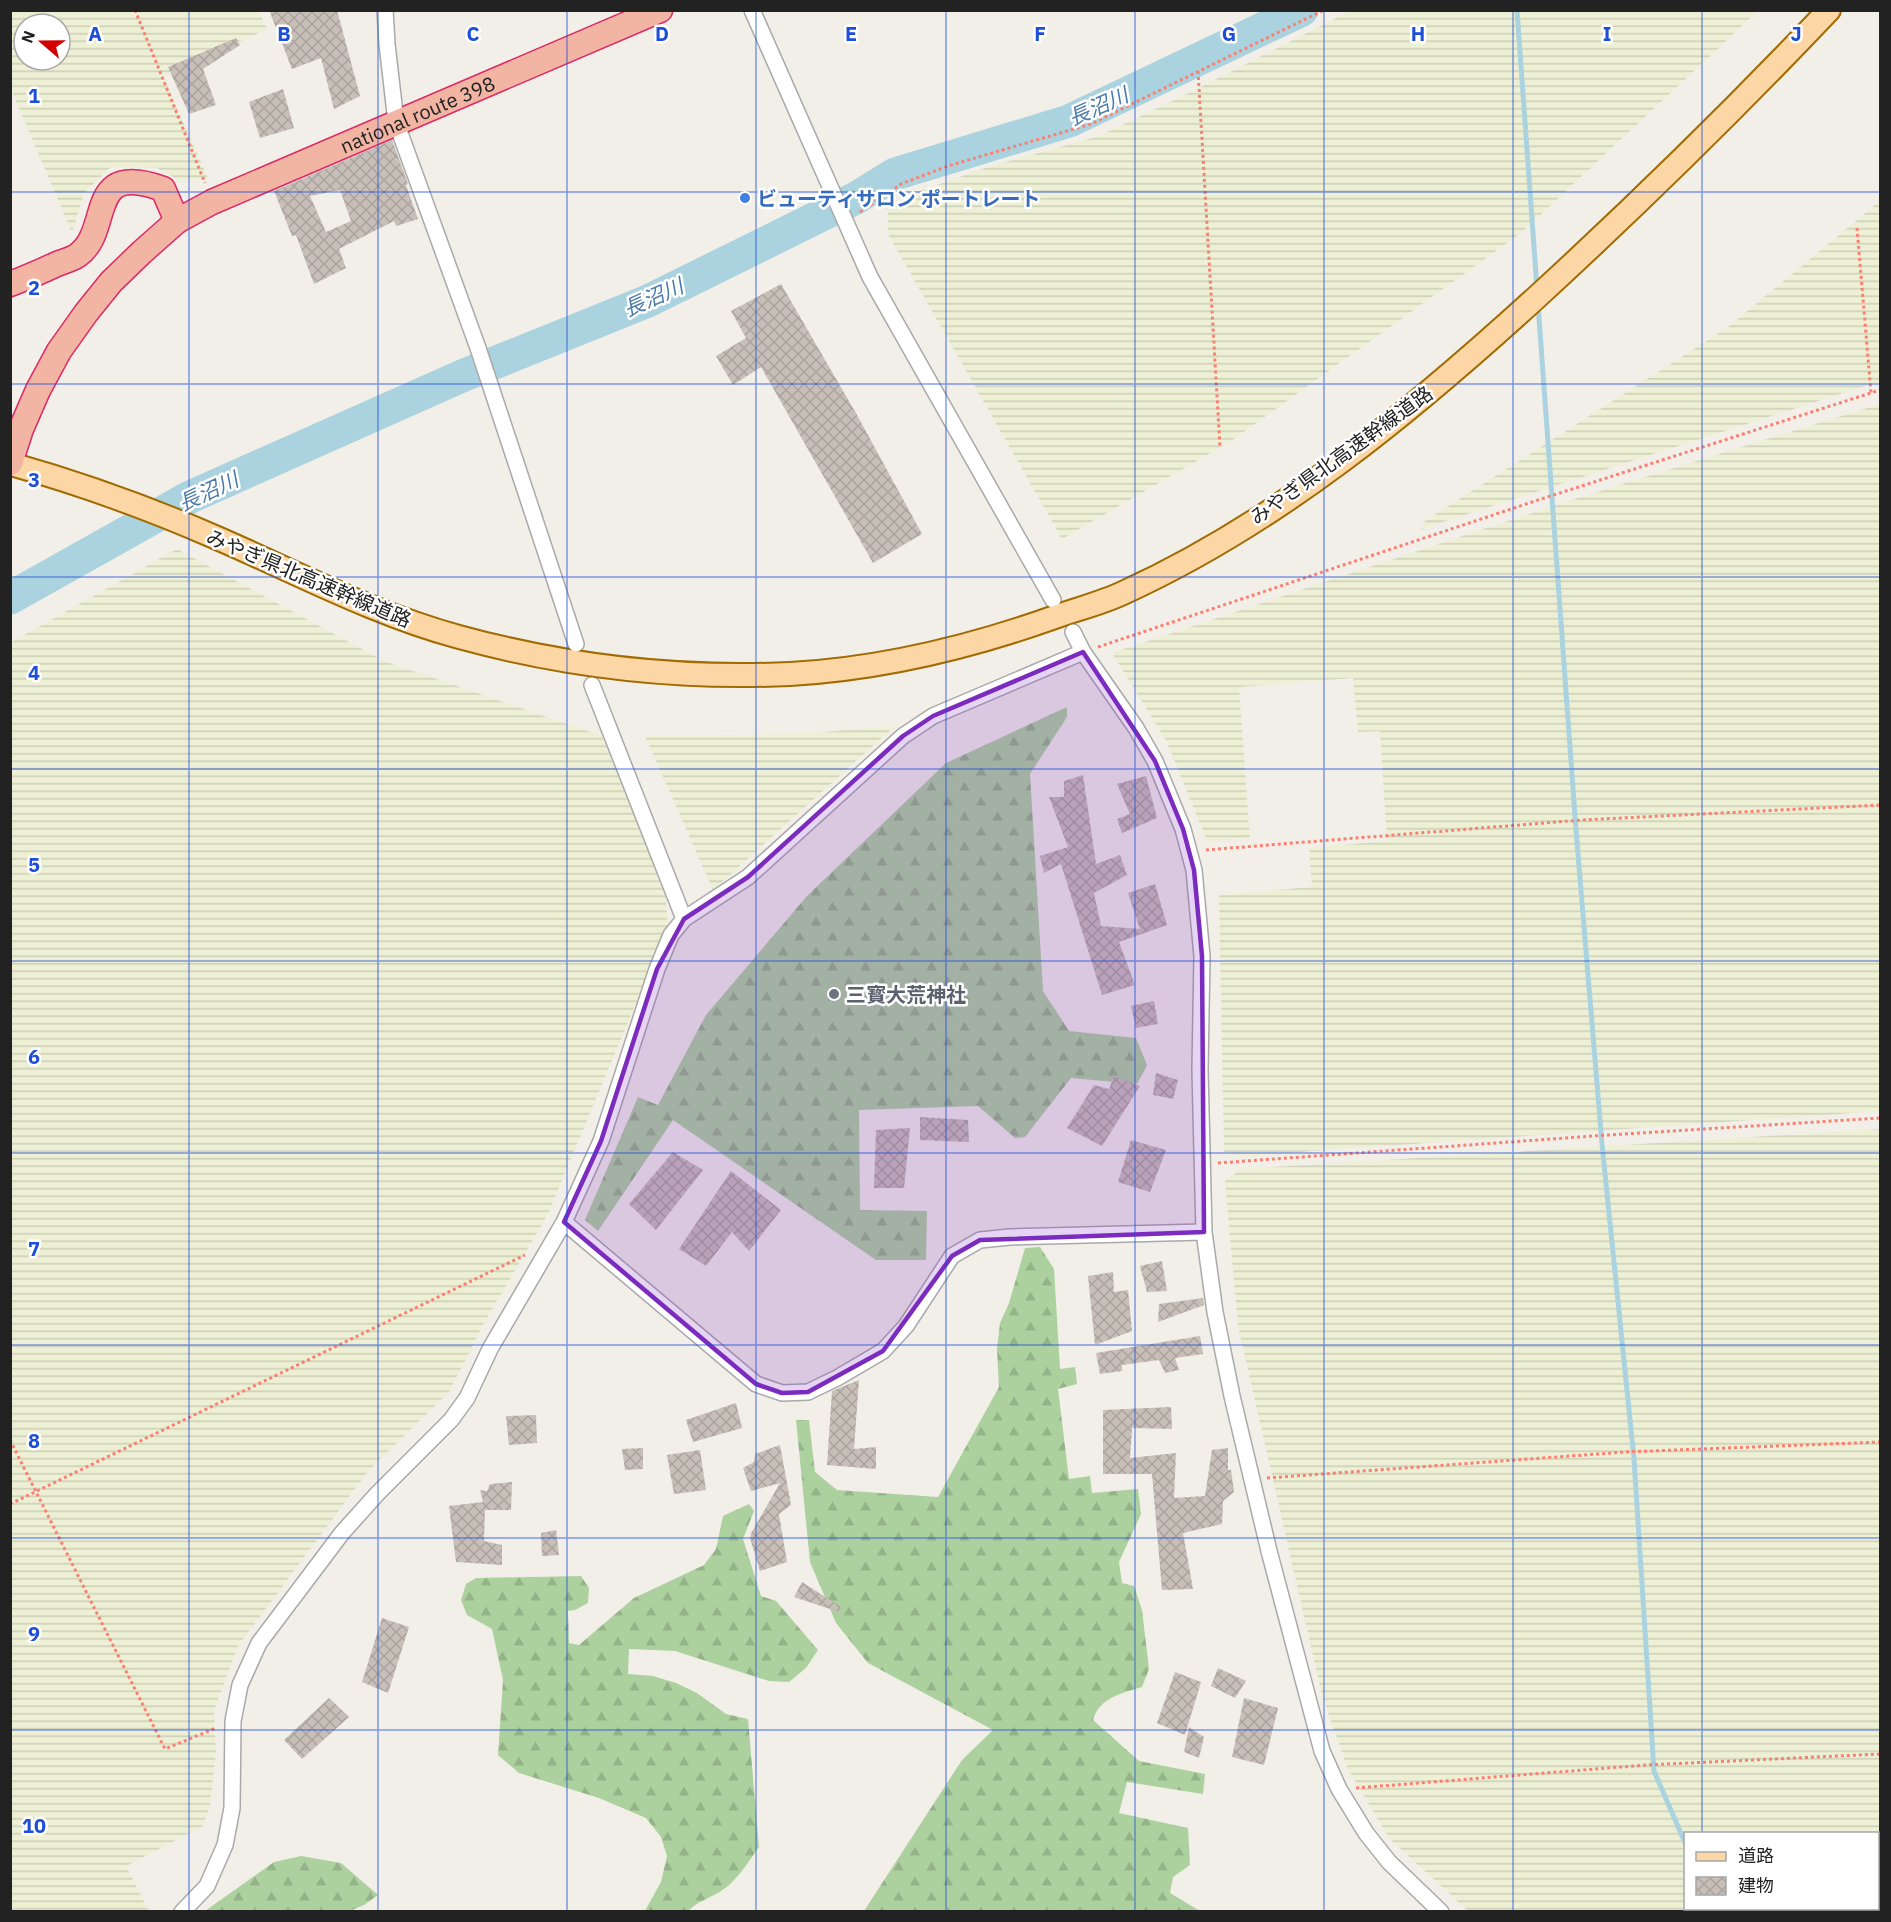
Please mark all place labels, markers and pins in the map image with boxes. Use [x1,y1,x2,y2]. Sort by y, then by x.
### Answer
place label: ビューティサロン ポートレート [757,185,1041,212]
marker: ビューティサロン ポートレート [738,191,752,205]
place label: 三寳大荒神社 [846,981,966,1008]
marker: 三寳大荒神社 [827,987,841,1001]

